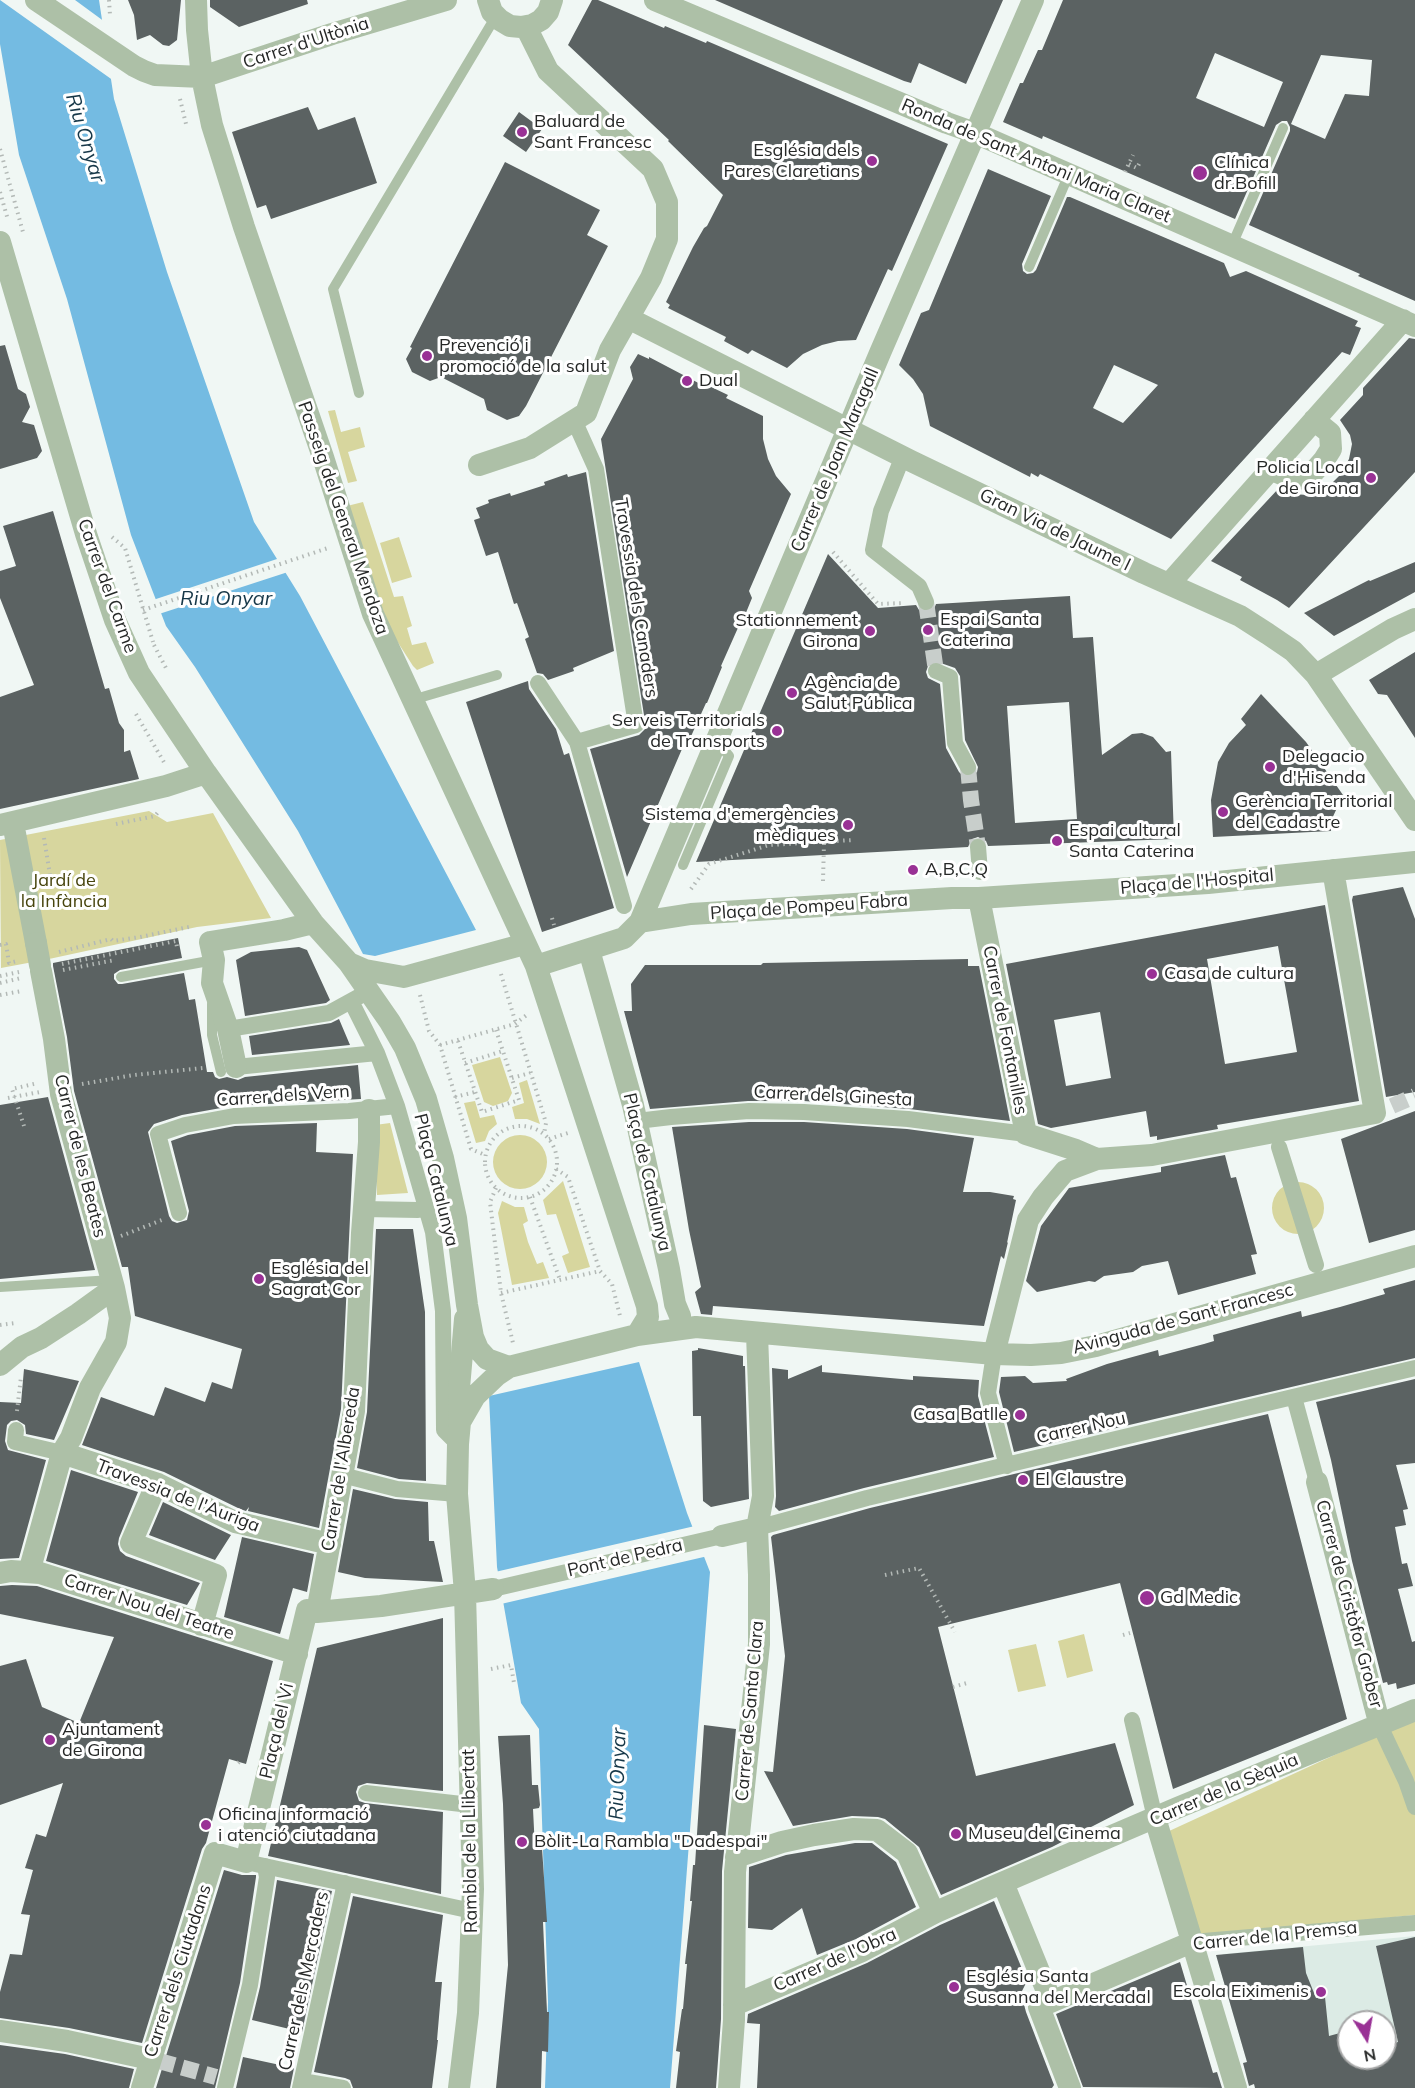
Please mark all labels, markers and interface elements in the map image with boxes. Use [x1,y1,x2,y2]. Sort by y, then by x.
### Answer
street label: Carrer d'Ultònia [240,12,372,74]
water label: Riu Onyar [60,90,110,186]
street label: Ronda de Sant Antoni Maria Claret [898,94,1174,228]
place label: Baluard de Sant Francesc [534,111,652,154]
marker: Baluard de Sant Francesc [515,125,529,139]
place label: Església dels Pares Claretians [724,140,860,182]
place label: Clínica dr.Bofill [1214,152,1276,195]
marker: Església dels Pares Claretians [865,154,879,168]
marker: Clínica dr.Bofill [1191,164,1209,182]
place label: Prevenció i promoció de la salut [439,335,607,378]
marker: Prevenció i promoció de la salut [420,349,434,363]
street label: Carrer de Joan Maragall [786,365,884,555]
place label: Dual [699,370,738,392]
marker: Dual [680,374,694,388]
street label: Passeig del General Mendoza [293,398,393,638]
place label: Policia Local de Girona [1256,457,1359,500]
marker: Policia Local de Girona [1364,471,1378,485]
street label: Gran Via de Jaume I [976,484,1134,576]
street label: Travessia dels Canaders [610,496,662,700]
street label: Carrer del Carme [73,516,141,656]
water label: Riu Onyar [180,587,272,611]
place label: Espai Santa Caterina [940,609,1040,652]
place label: Stationnement Girona [736,610,858,652]
marker: Espai Santa Caterina [921,623,935,637]
marker: Stationnement Girona [863,624,877,638]
place label: Agència de Salut Pública [804,672,913,714]
marker: Agència de Salut Pública [785,686,799,700]
place label: Serveis Territorials de Transports [612,710,765,752]
marker: Serveis Territorials de Transports [770,724,784,738]
place label: Delegacio d'Hisenda [1282,746,1366,789]
marker: Delegacio d'Hisenda [1263,760,1277,774]
place label: Gerència Territorial del Cadastre [1235,791,1392,834]
place label: Sistema d'emergències mèdiques [645,804,836,846]
marker: Gerència Territorial del Cadastre [1216,805,1230,819]
marker: Sistema d'emergències mèdiques [841,818,855,832]
place label: Espai cultural Santa Caterina [1069,820,1194,862]
marker: Espai cultural Santa Caterina [1050,834,1064,848]
place label: A,B,C,Q [925,859,988,881]
marker: A,B,C,Q [906,863,920,877]
street label: Plaça de l'Hospital [1119,865,1275,899]
park label: Jardí de la Infància [21,870,107,912]
street label: Plaça de Pompeu Fabra [709,889,909,925]
street label: Carrer de Fontanilles [978,944,1032,1116]
place label: Casa de cultura [1164,963,1294,985]
marker: Casa de cultura [1145,967,1159,981]
street label: Carrer de les Beates [49,1072,111,1240]
street label: Carrer dels Vern [216,1081,350,1111]
street label: Carrer dels Ginesta [753,1081,913,1111]
street label: Plaça de Catalunya [618,1091,676,1253]
street label: Plaça Catalunya [409,1111,463,1249]
place label: Església del Sagrat Cor [271,1258,369,1300]
marker: Església del Sagrat Cor [252,1272,266,1286]
street label: Avinguda de Sant Francesc [1070,1279,1296,1359]
street label: Carrer de l'Albereda [317,1385,365,1553]
place label: Casa Batlle [913,1404,1008,1426]
street label: Carrer Nou [1034,1407,1128,1449]
marker: Casa Batlle [1013,1408,1027,1422]
street label: Travessia de l'Auriga [93,1455,263,1537]
place label: El Claustre [1035,1469,1124,1491]
marker: El Claustre [1016,1473,1030,1487]
street label: Carrer de Cristòfor Grober [1311,1497,1387,1711]
street label: Pont de Pedra [565,1534,685,1582]
street label: Carrer Nou del Teatre [61,1569,237,1645]
place label: Gd Medic [1160,1587,1238,1609]
marker: Gd Medic [1138,1589,1156,1607]
street label: Carrer de Santa Clara [731,1620,769,1802]
street label: Plaça del Vi [256,1681,298,1781]
place label: Ajuntament de Girona [62,1719,160,1762]
water label: Riu Onyar [604,1728,632,1820]
marker: Ajuntament de Girona [43,1733,57,1747]
street label: Rambla de la Llibertat [458,1749,482,1933]
street label: Carrer de la Sèquia [1147,1749,1301,1831]
place label: Oficina informació i atenció ciutadana [218,1804,376,1846]
marker: Oficina informació i atenció ciutadana [199,1818,213,1832]
place label: Museu del Cinema [968,1823,1121,1845]
marker: Museu del Cinema [949,1827,963,1841]
place label: Bòlit-La Rambla "Dadespai" [534,1831,768,1853]
marker: Bòlit-La Rambla "Dadespai" [515,1835,529,1849]
street label: Carrer dels Ciutadans [140,1882,216,2060]
street label: Carrer dels Mercaders [274,1889,334,2073]
street label: Carrer de la Premsa [1192,1917,1358,1955]
street label: Carrer de l'Obra [770,1923,900,1997]
place label: Església Santa Susanna del Mercadal [966,1966,1151,2008]
marker: Església Santa Susanna del Mercadal [947,1980,961,1994]
place label: Escola Eiximenis [1173,1981,1309,2003]
marker: Escola Eiximenis [1314,1985,1328,1999]
north arrow [1337,2010,1397,2070]
text: N [1362,2045,1378,2067]

